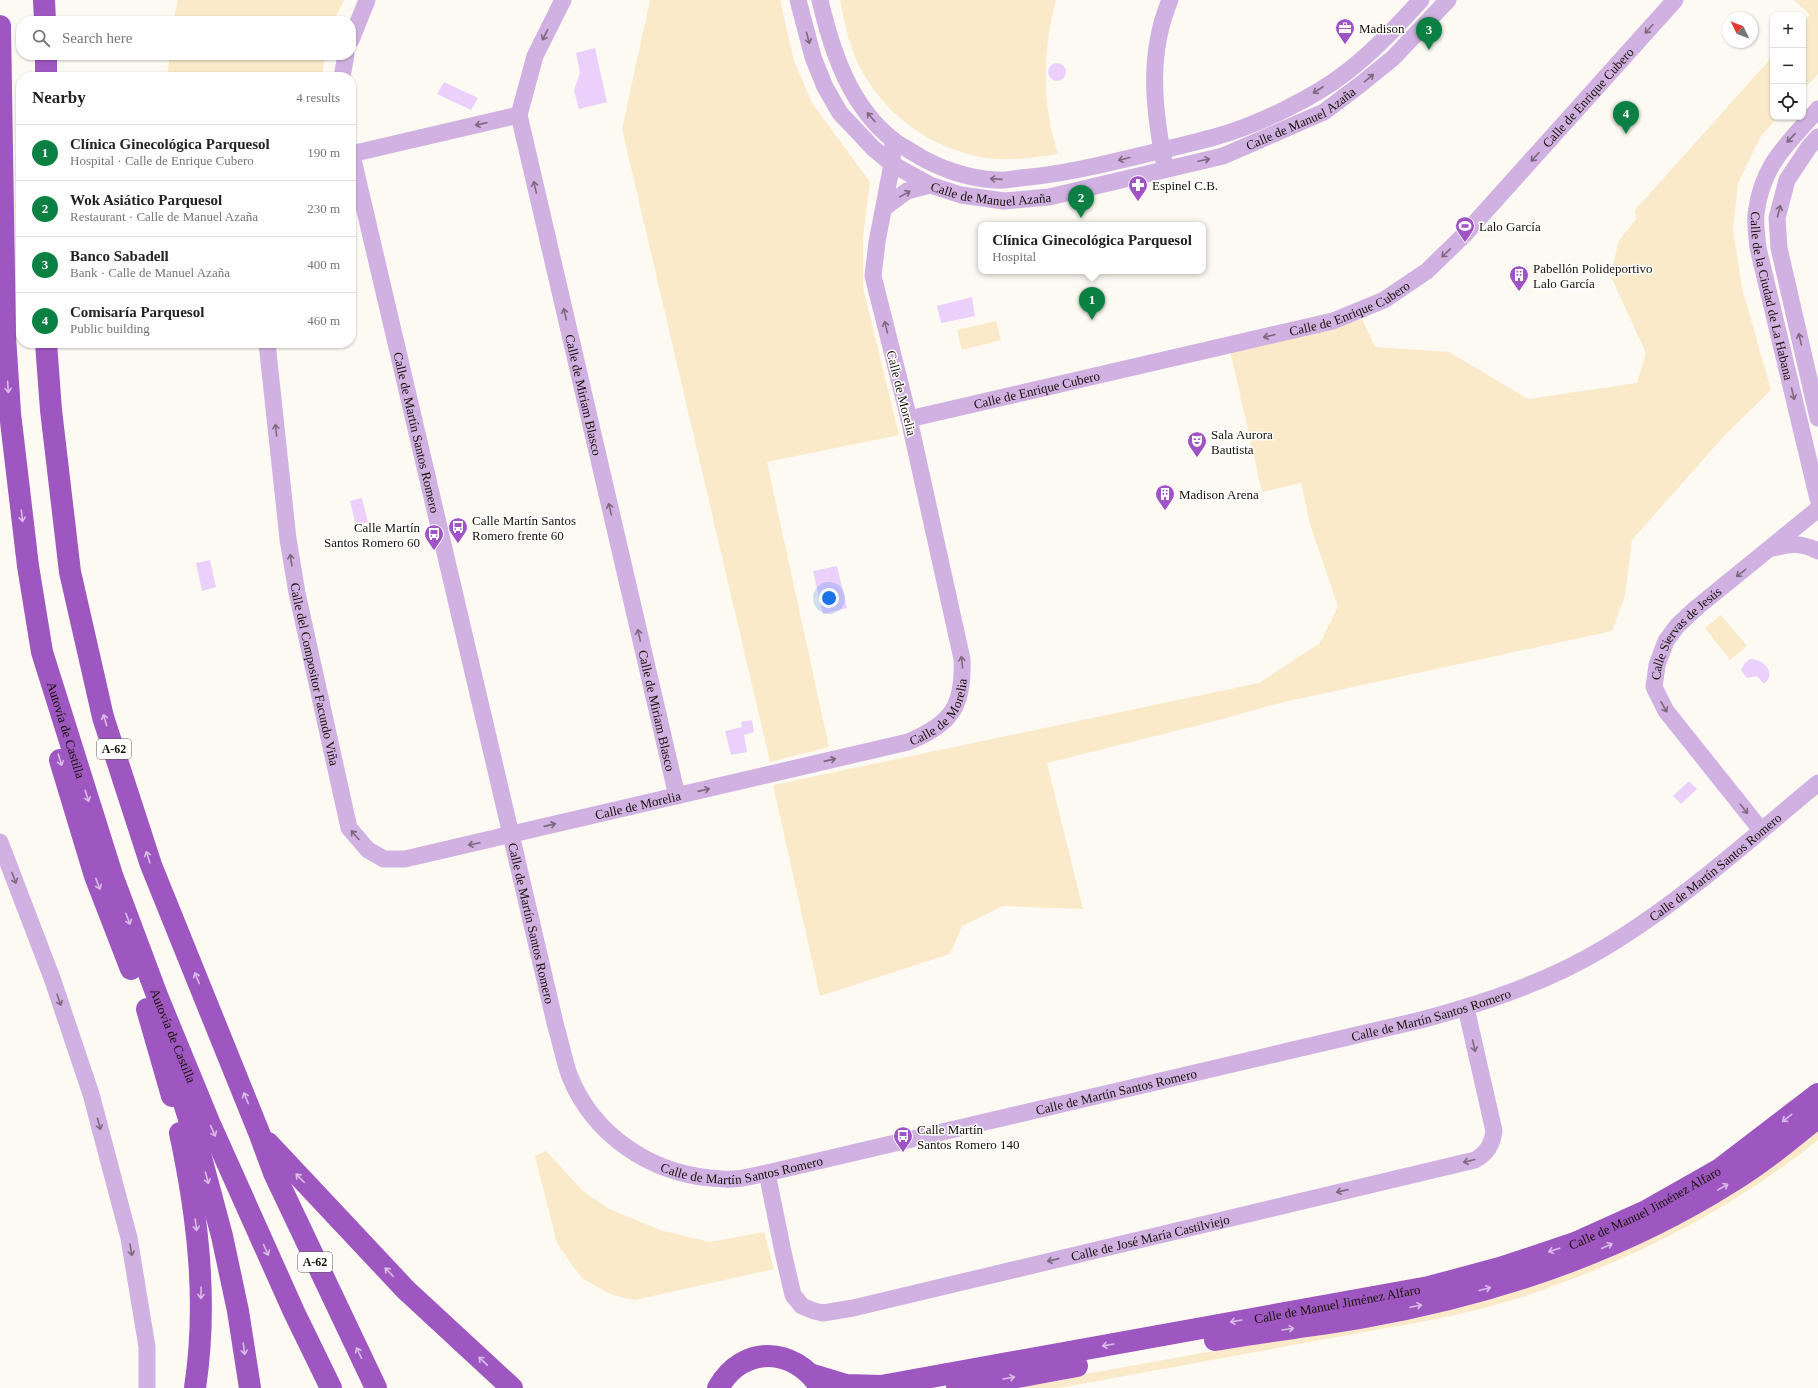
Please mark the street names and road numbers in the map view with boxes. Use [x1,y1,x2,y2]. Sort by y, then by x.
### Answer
street label: Calle de Enrique Cubero [1539,45,1637,151]
street label: Calle de Manuel Azaña [1244,84,1359,153]
street label: Calle de Manuel Azaña [929,179,1052,209]
street label: Calle de la Ciudad de La Habana [1748,211,1796,382]
street label: Calle de Enrique Cubero [1288,278,1413,339]
street label: Calle de Miriam Blasco [562,333,605,457]
street label: Calle de Morelia [884,349,919,438]
street label: Calle de Martín Santos Romero [390,351,442,514]
street label: Calle de Enrique Cubero [972,368,1101,412]
street label: Calle del Compositor Facundo Viña [287,582,342,767]
street label: Calle Siervas de Jesús [1648,584,1724,681]
street label: Calle de Miriam Blasco [635,648,678,773]
street label: Calle de Morelia [907,678,970,749]
street label: Autovía de Castilla [44,680,88,780]
road number: A-62 [97,739,131,759]
street label: Calle de Morelia [594,788,682,823]
street label: Calle de Martín Santos Romero [1646,810,1784,924]
street label: Calle de Martín Santos Romero [505,841,557,1005]
street label: Autovía de Castilla [147,986,199,1085]
street label: Calle de Martín Santos Romero [1350,986,1513,1044]
street label: Calle de Martín Santos Romero [1034,1066,1198,1118]
street label: Calle de Martín Santos Romero [659,1153,824,1187]
street label: Calle de Manuel Jiménez Alfaro [1567,1163,1723,1253]
street label: Calle de José María Castilviejo [1069,1212,1231,1264]
road number: A-62 [298,1252,332,1272]
street label: Calle de Manuel Jiménez Alfaro [1253,1282,1421,1326]

